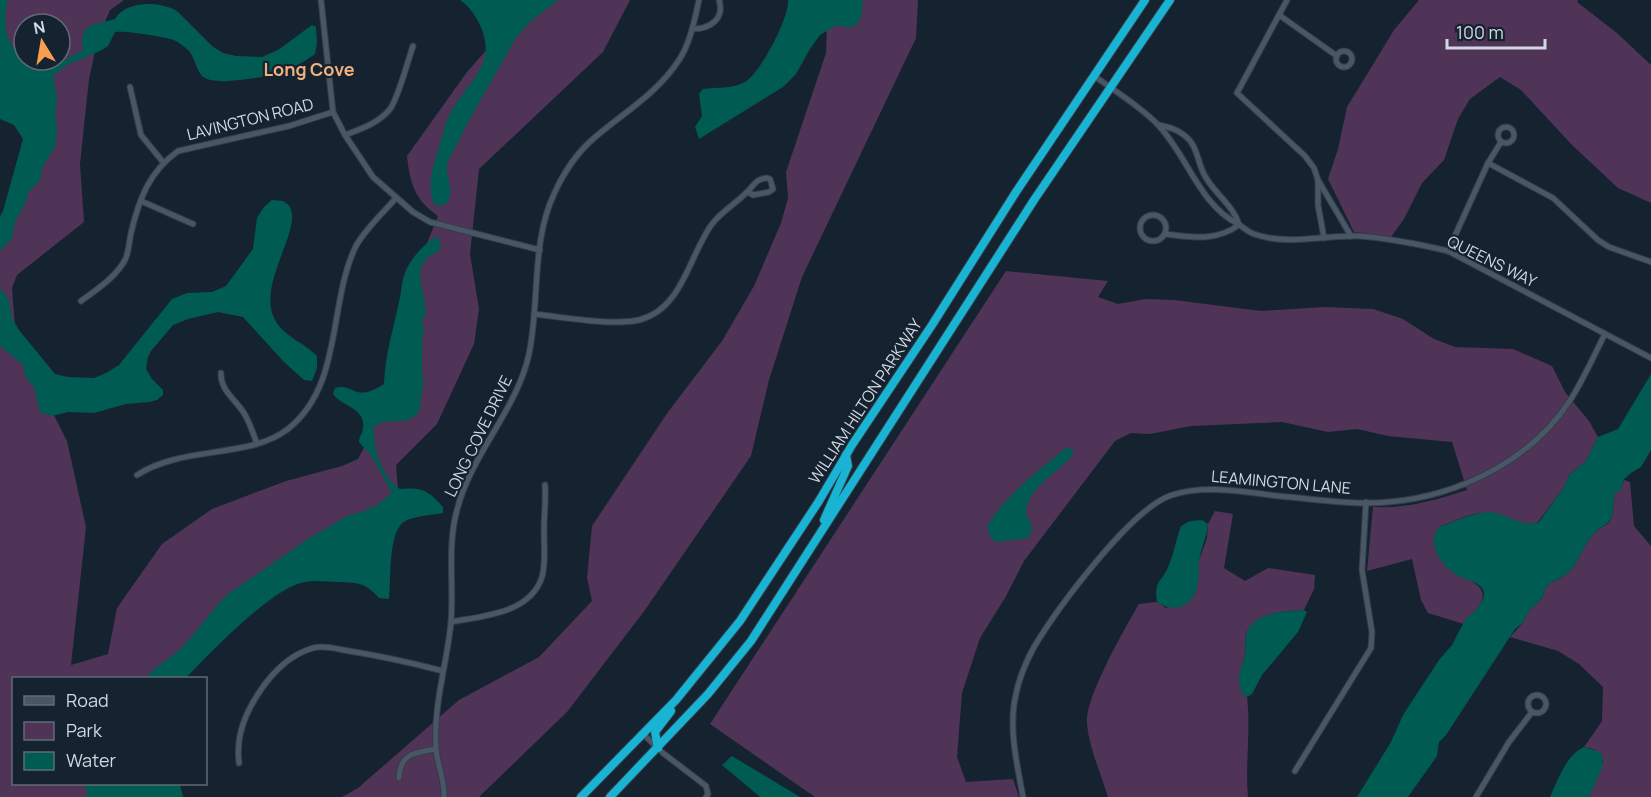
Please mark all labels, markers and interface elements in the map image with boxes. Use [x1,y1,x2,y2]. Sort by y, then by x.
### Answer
north arrow [12,12,72,72]
scale bar [1447,12,1544,50]
text: N [31,15,47,39]
text: 100 m [1456,20,1504,44]
district label: Long Cove [263,57,355,81]
street label: LAVINGTON ROAD [184,93,316,145]
street label: QUEENS WAY [1444,230,1540,292]
street label: WILLIAM HILTON PARKWAY [803,314,927,488]
street label: LONG COVE DRIVE [439,372,517,500]
street label: LEAMINGTON LANE [1210,465,1352,499]
legend [12,677,207,785]
text: Road [66,688,109,712]
text: Park [66,718,103,742]
text: Water [66,748,116,772]

